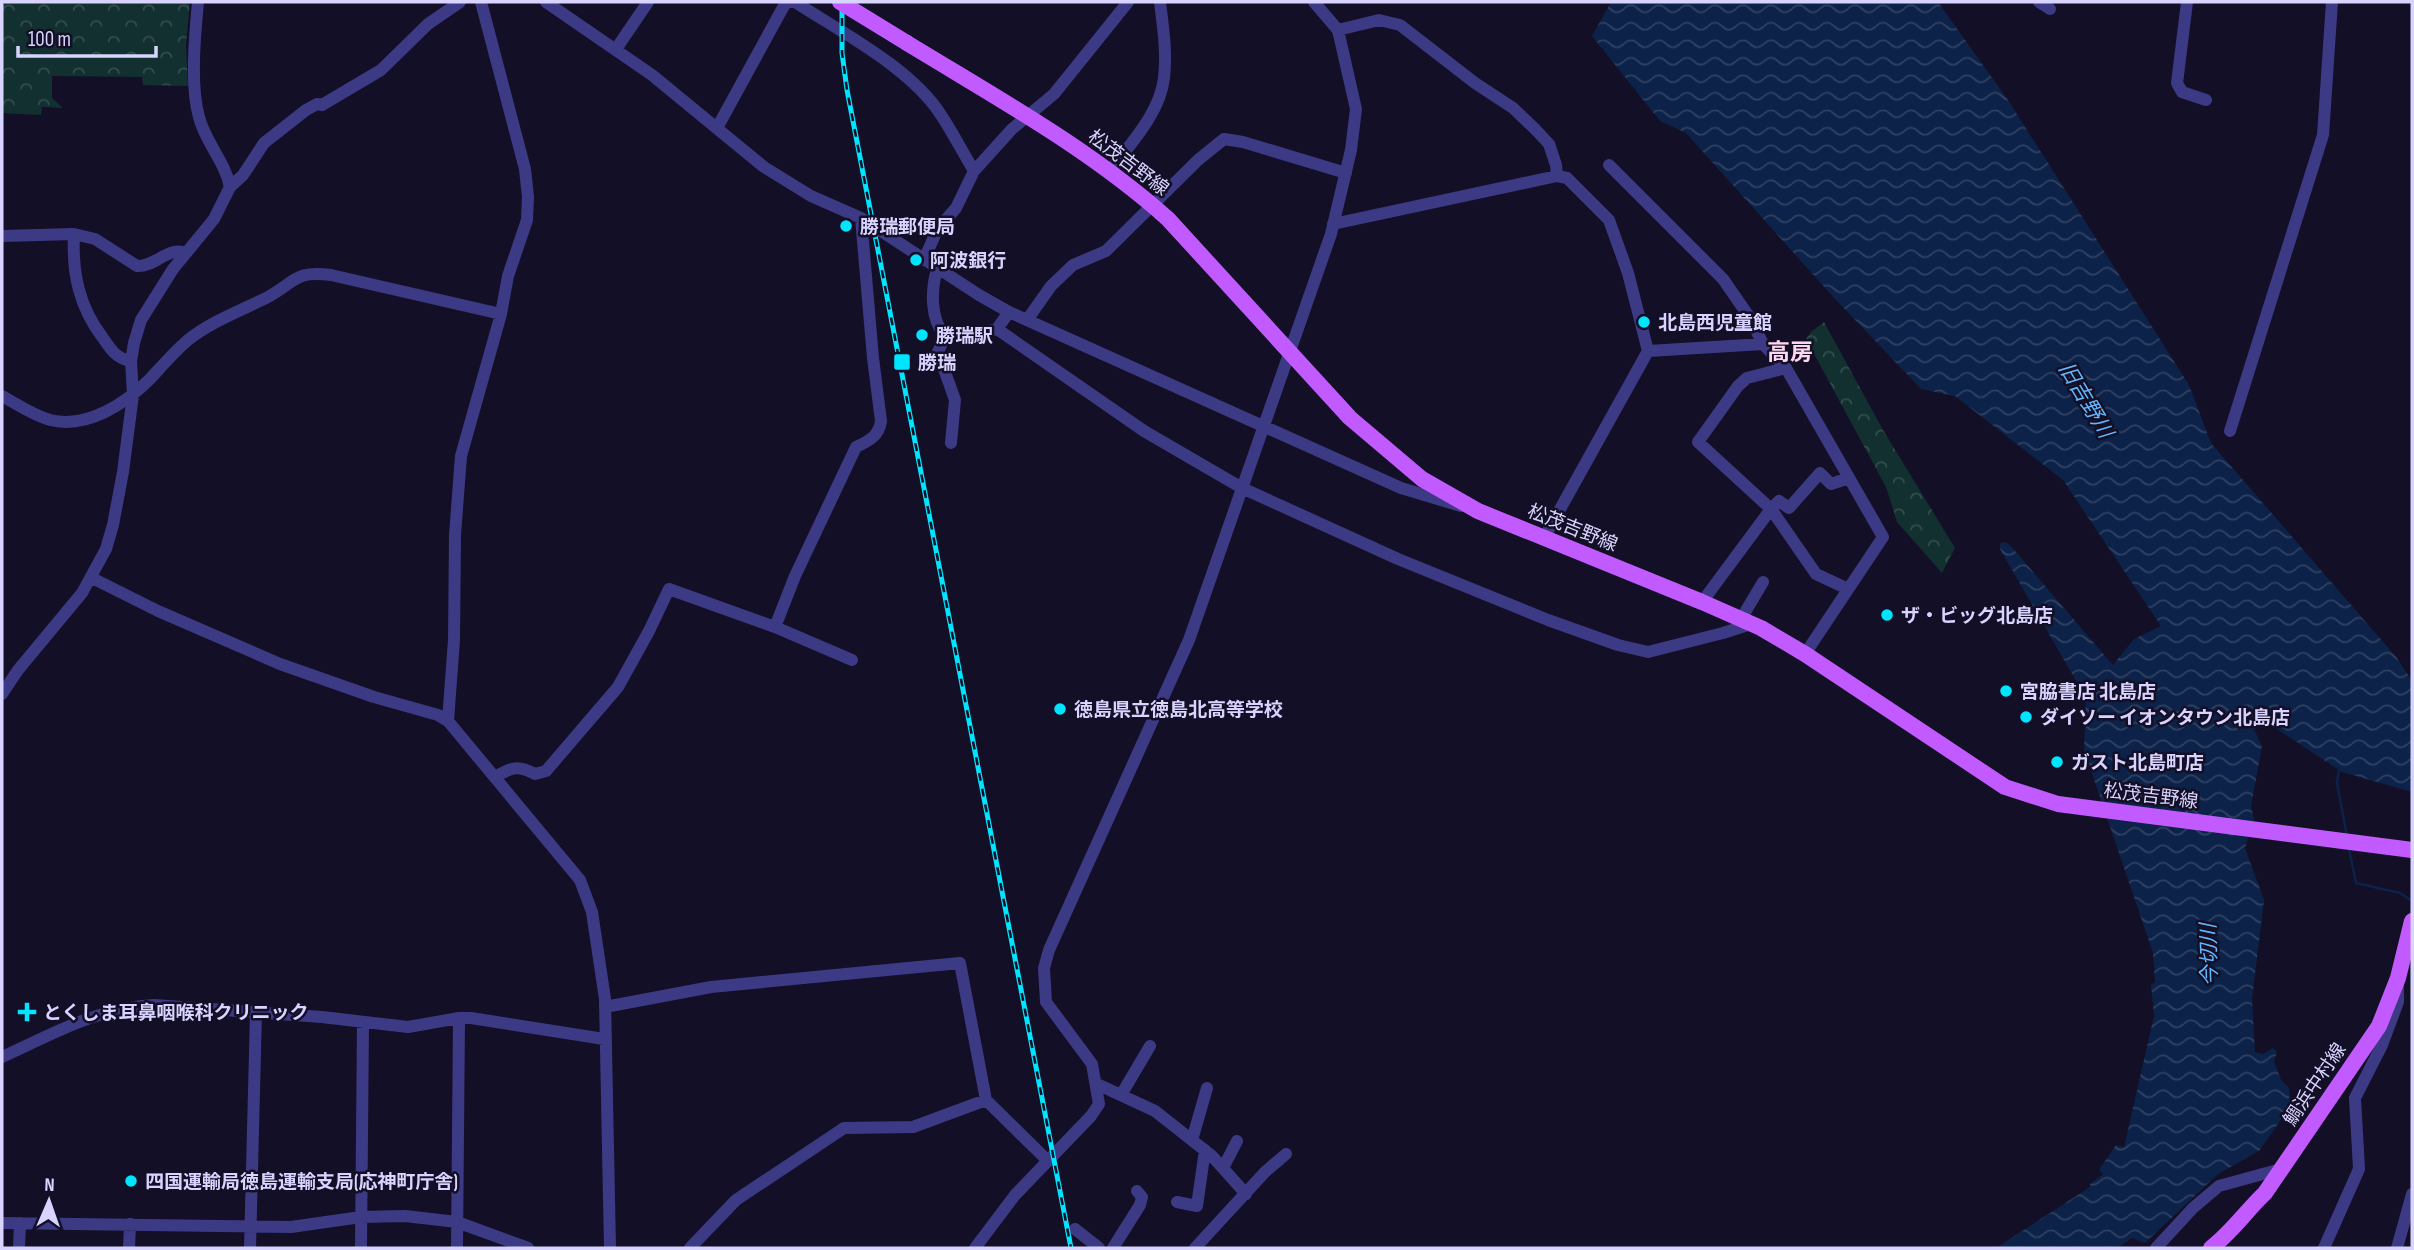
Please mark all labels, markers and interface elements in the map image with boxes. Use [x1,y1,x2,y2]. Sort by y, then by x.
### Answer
scale bar [18,14,156,58]
text: 100 m [28,27,71,52]
street label: 松茂吉野線 [1083,125,1173,201]
place label: 勝瑞郵便局 [860,216,955,239]
marker: 勝瑞郵便局 [838,218,854,234]
place label: 阿波銀行 [930,250,1006,273]
marker: 阿波銀行 [908,252,924,268]
place label: 北島西児童館 [1658,312,1772,335]
marker: 北島西児童館 [1636,314,1652,330]
place label: 勝瑞駅 [936,325,993,348]
marker: 勝瑞駅 [914,327,930,343]
district label: 高房 [1767,339,1813,367]
marker: 勝瑞 [892,352,912,372]
place label: 勝瑞 [918,352,956,375]
water label: 旧吉野川 [2053,358,2119,444]
street label: 松茂吉野線 [1524,500,1621,557]
place label: ザ・ビッグ北島店 [1901,605,2053,628]
marker: ザ・ビッグ北島店 [1879,607,1895,623]
place label: 宮脇書店 北島店 [2020,681,2156,704]
marker: 宮脇書店 北島店 [1998,683,2014,699]
place label: 徳島県立徳島北高等学校 [1074,699,1283,722]
marker: 徳島県立徳島北高等学校 [1052,701,1068,717]
place label: ダイソー イオンタウン北島店 [2040,707,2290,730]
marker: ダイソー イオンタウン北島店 [2018,709,2034,725]
place label: ガスト北島町店 [2071,752,2204,775]
marker: ガスト北島町店 [2049,754,2065,770]
street label: 松茂吉野線 [2102,779,2199,814]
water label: 今切川 [2196,921,2223,987]
marker: とくしま耳鼻咽喉科クリニック [17,1002,37,1022]
place label: とくしま耳鼻咽喉科クリニック [43,1002,308,1025]
street label: 鯛浜中村線 [2279,1039,2351,1131]
north arrow [14,1166,84,1236]
place label: 四国運輸局徳島運輸支局(応神町庁舎) [145,1171,458,1194]
marker: 四国運輸局徳島運輸支局(応神町庁舎) [123,1173,139,1189]
text: N [44,1174,55,1197]

